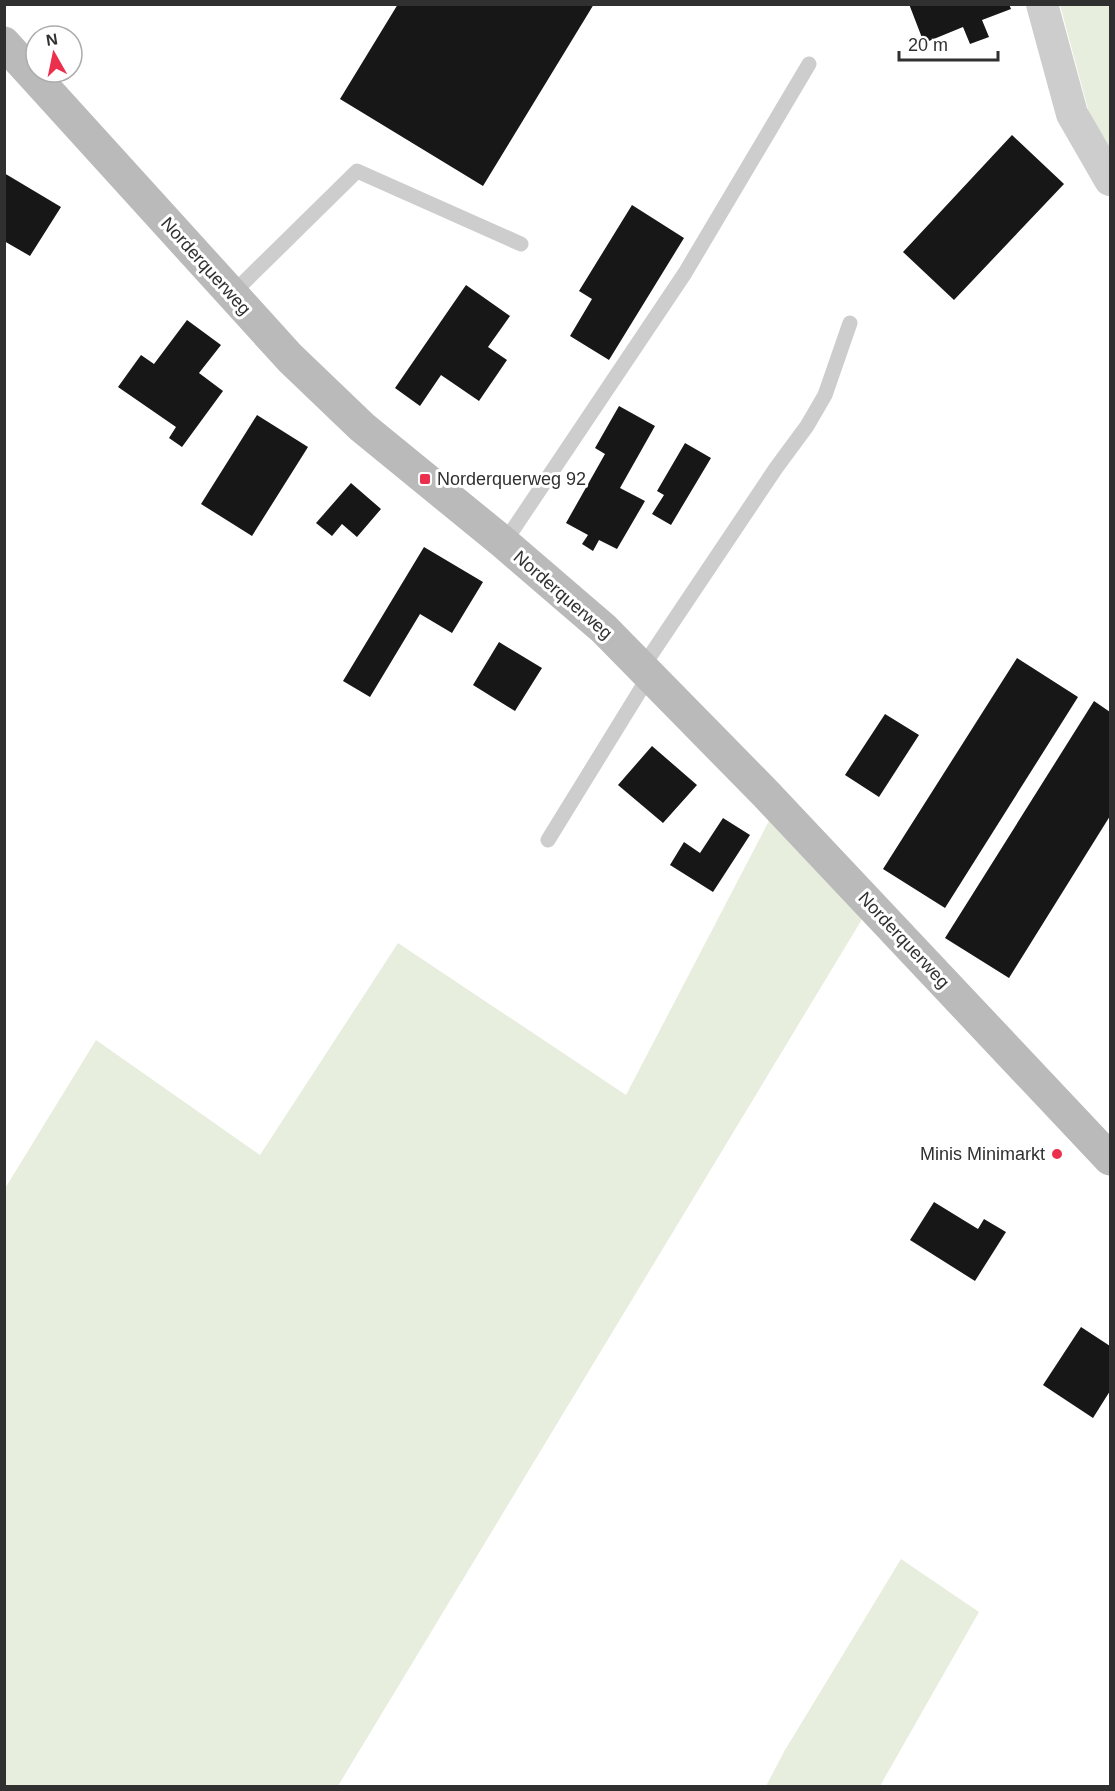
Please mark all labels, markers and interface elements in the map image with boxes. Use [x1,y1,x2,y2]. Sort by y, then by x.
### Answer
north arrow [24,24,84,84]
scale bar [899,24,998,62]
text: N [45,30,59,49]
text: 20 m [908,35,948,55]
street label: Norderquerweg [157,213,255,319]
place label: Norderquerweg 92 [437,469,586,489]
marker: Norderquerweg 92 [418,472,432,486]
street label: Norderquerweg [510,547,616,643]
street label: Norderquerweg [854,888,954,992]
place label: Minis Minimarkt [920,1144,1045,1164]
marker: Minis Minimarkt [1050,1147,1064,1161]

